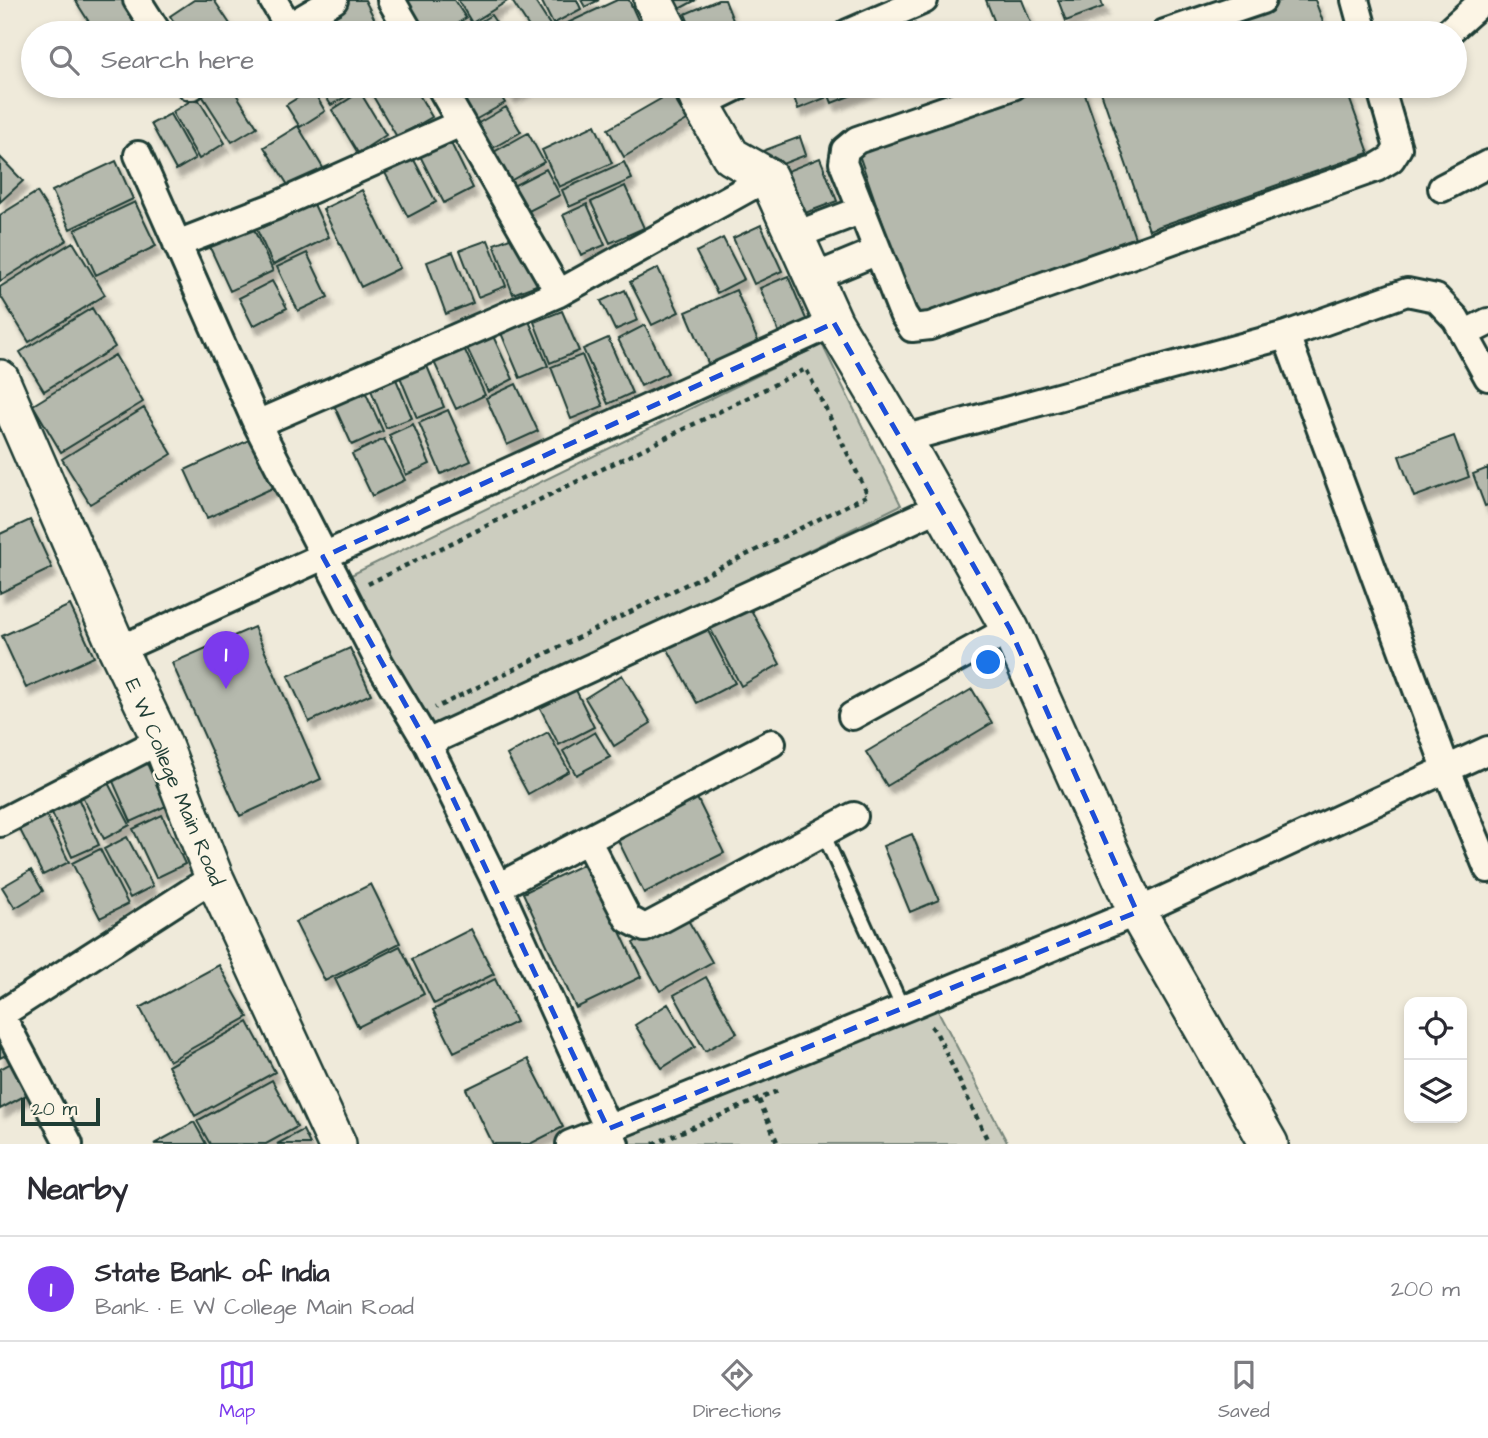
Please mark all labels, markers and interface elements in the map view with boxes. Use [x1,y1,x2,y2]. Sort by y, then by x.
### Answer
search box [21,21,1467,98]
icon: search [45,41,83,79]
text: Search here [101,42,254,78]
pin: 1 [203,631,249,689]
your location [971,645,1005,679]
street label: E W College Main Road [116,674,231,891]
map controls [1404,997,1467,1123]
button: locate [1404,997,1467,1060]
button: layers [1404,1060,1467,1123]
scale bar [21,1095,100,1127]
text: 20 m [32,1096,77,1123]
text: Nearby [28,1169,128,1211]
text: State Bank of India [95,1255,329,1291]
text: 1 [50,1273,52,1305]
text: 200 m [1391,1273,1460,1305]
text: Bank · E W College Main Road [95,1291,414,1323]
tab: Map [218,1356,256,1425]
tab: Directions [693,1356,781,1425]
tab: Saved [1218,1356,1270,1425]

